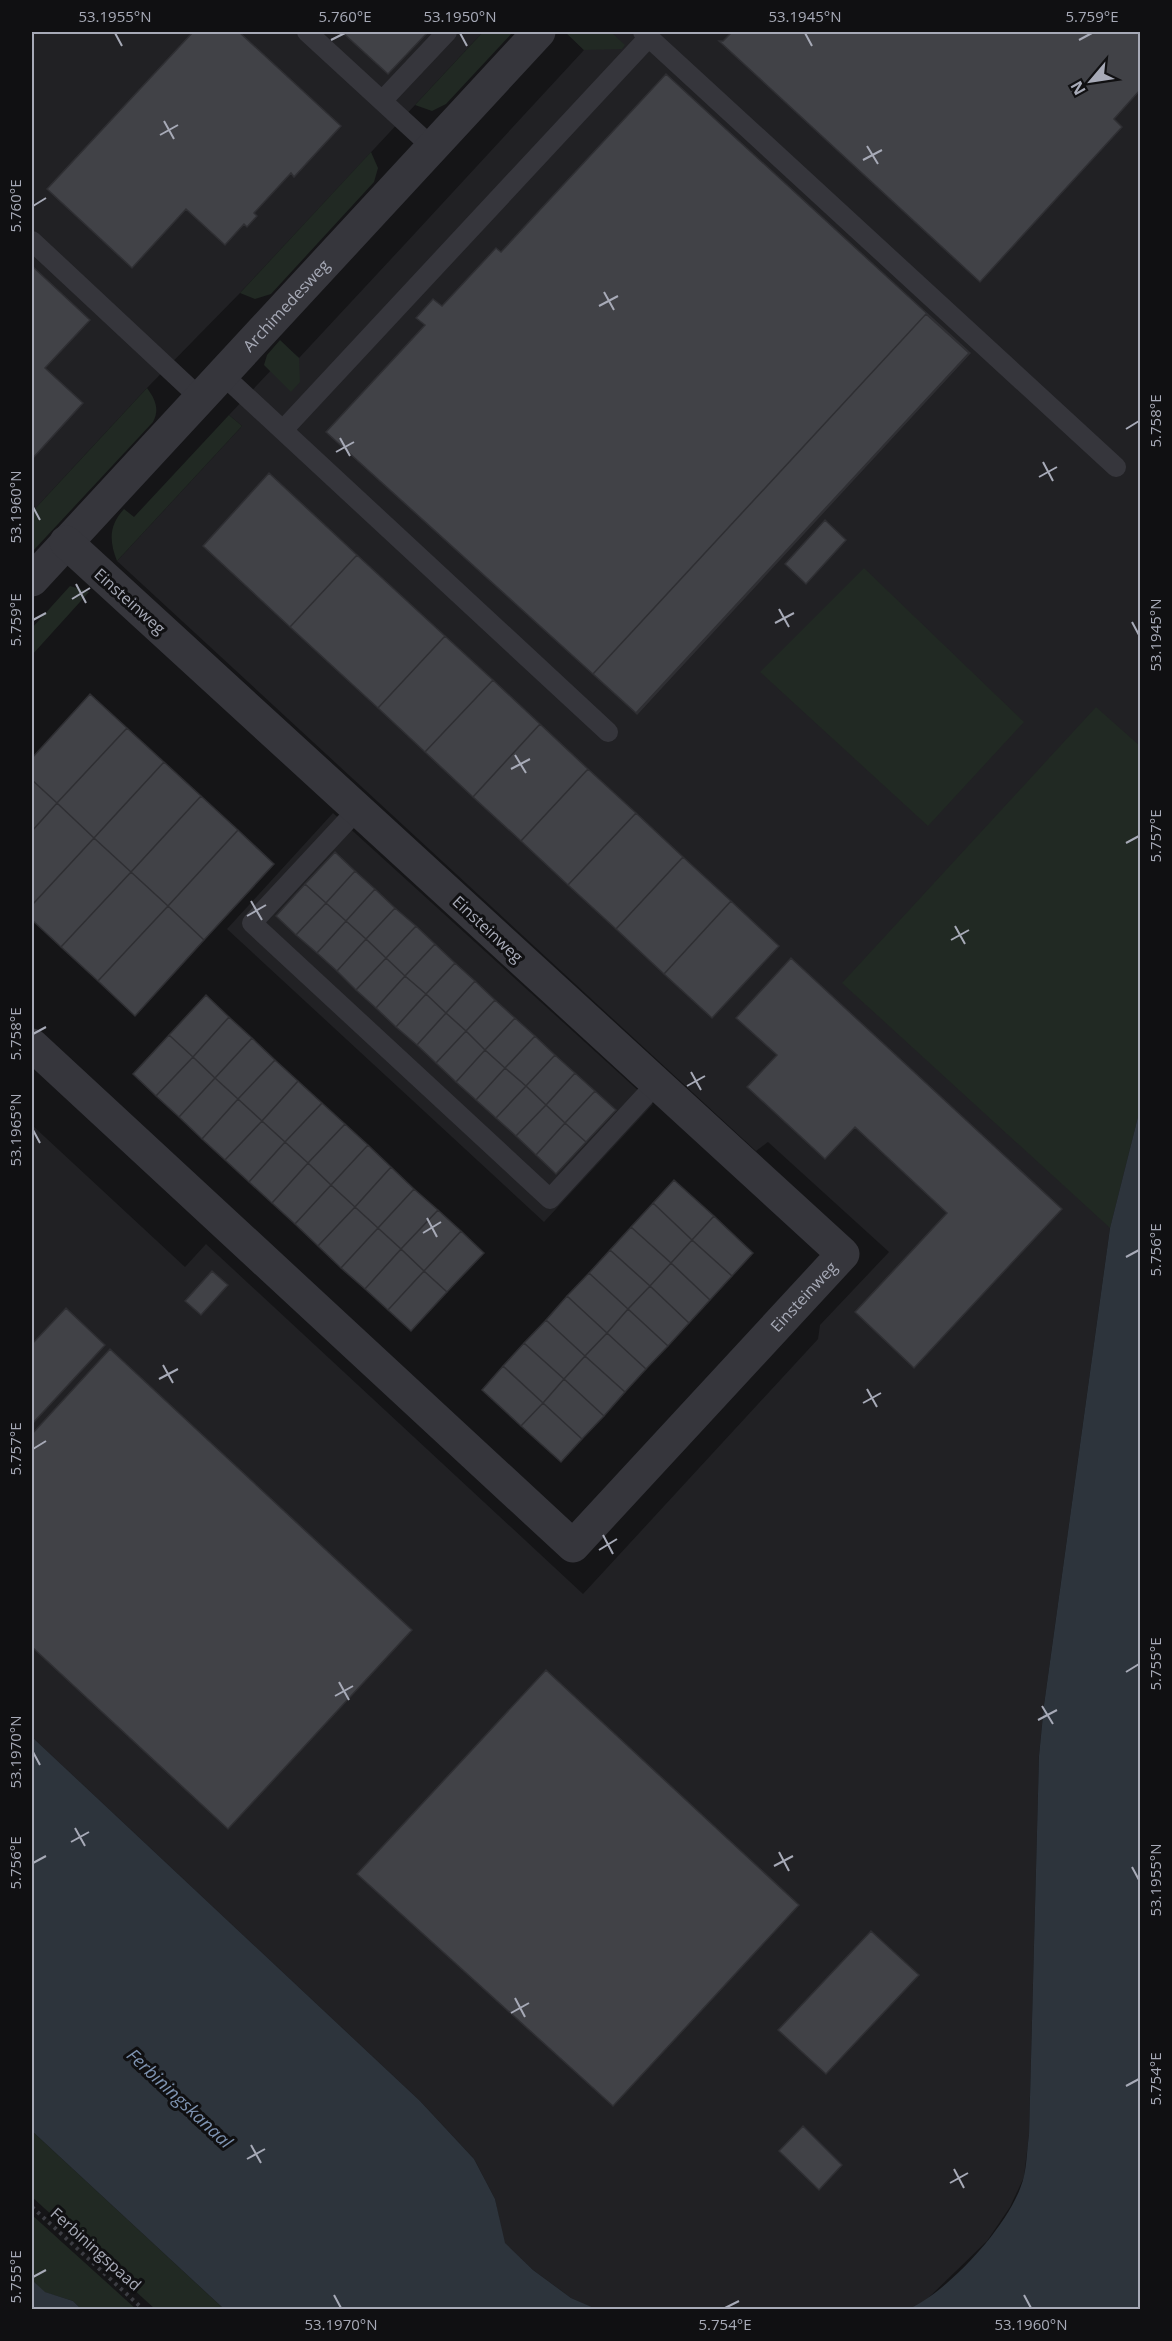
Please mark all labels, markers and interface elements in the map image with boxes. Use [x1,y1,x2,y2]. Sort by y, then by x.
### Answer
text: 53.1955°N [78,6,152,26]
text: 5.760°E [318,6,372,26]
text: 53.1950°N [423,6,497,26]
text: 53.1945°N [768,6,842,26]
text: 5.759°E [1065,6,1119,26]
north arrow [1061,51,1121,111]
text: N [1065,77,1091,99]
text: 5.760°E [5,179,25,233]
street label: Archimedesweg [238,254,335,356]
text: 5.758°E [1145,394,1165,448]
text: 53.1960°N [5,470,25,544]
street label: Einsteinweg [90,563,171,639]
text: 5.759°E [5,593,25,647]
text: 53.1945°N [1145,598,1165,672]
text: 5.757°E [1145,809,1165,863]
street label: Einsteinweg [448,891,528,968]
text: 5.758°E [5,1007,25,1061]
text: 53.1965°N [5,1093,25,1167]
text: 5.756°E [1145,1223,1165,1277]
street label: Einsteinweg [765,1256,842,1337]
text: 5.757°E [5,1422,25,1476]
text: 5.755°E [1145,1637,1165,1691]
text: 53.1970°N [5,1715,25,1789]
text: 5.756°E [5,1836,25,1890]
text: 53.1955°N [1145,1843,1165,1917]
water label: Ferbiningskanaal [122,2043,238,2154]
text: 5.754°E [1145,2052,1165,2106]
street label: Ferbiningspaad [46,2202,146,2296]
text: 5.755°E [5,2250,25,2304]
text: 53.1970°N [304,2314,378,2334]
text: 5.754°E [698,2314,752,2334]
text: 53.1960°N [994,2314,1068,2334]

